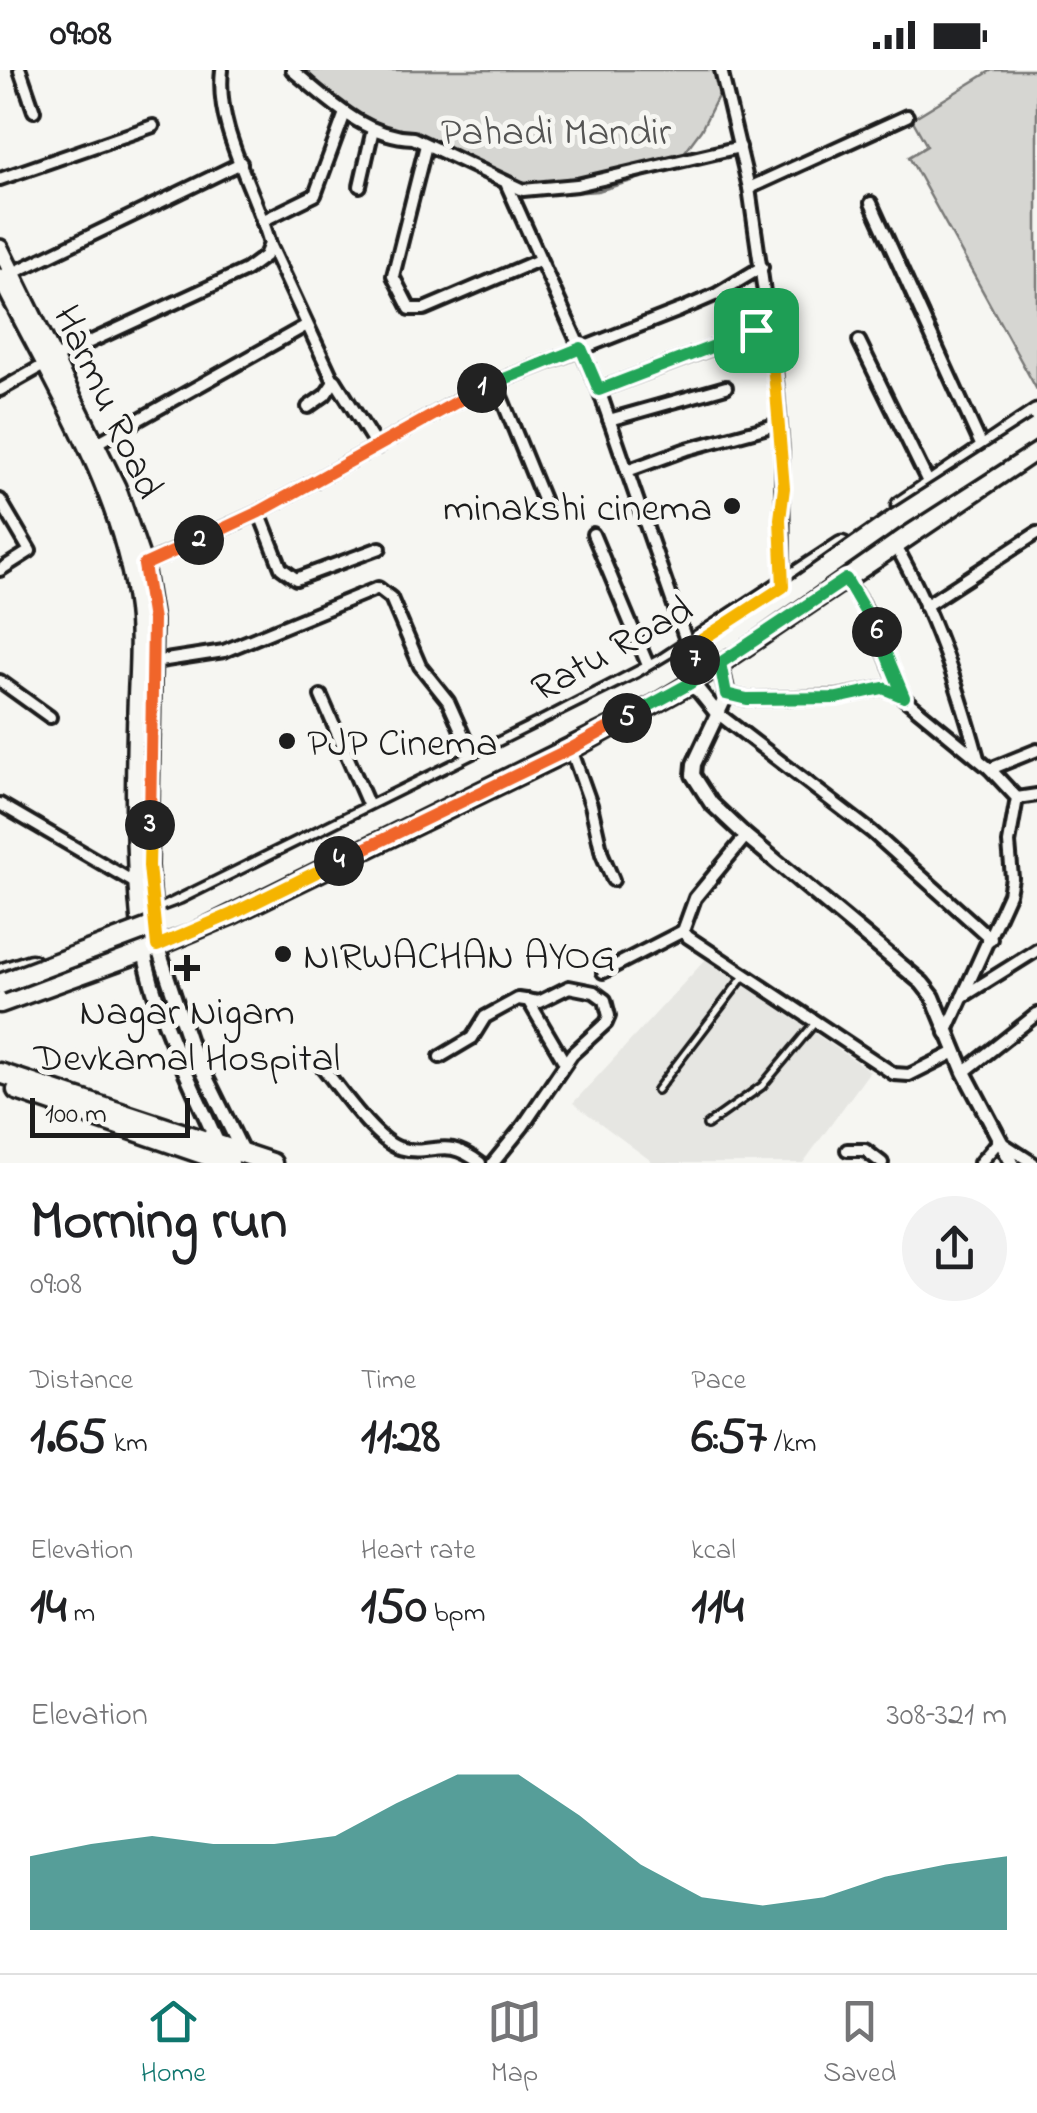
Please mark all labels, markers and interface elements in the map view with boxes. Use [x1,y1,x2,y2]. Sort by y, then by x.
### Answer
text: 09:08 [50,7,112,63]
park label: Pahadi Mandir [441,105,672,164]
pin [714,288,799,373]
street label: Harmu Road [35,296,177,510]
icon: arrive [729,303,784,358]
pin: 1 [457,363,507,413]
text: 1 [478,367,486,408]
place label: minakshi cinema [443,481,712,540]
marker: minakshi cinema [721,495,743,517]
pin: 2 [174,515,224,565]
text: 2 [192,519,206,560]
street label: Ratu Road [522,582,705,720]
pin: 6 [852,607,902,657]
text: 6 [871,611,883,652]
pin: 7 [670,635,720,685]
text: 7 [689,639,701,680]
pin: 5 [602,693,652,743]
text: 5 [619,697,635,738]
place label: PJP Cinema [307,716,497,775]
marker: PJP Cinema [276,730,298,752]
pin: 3 [125,800,175,850]
text: 3 [144,804,156,845]
pin: 4 [314,836,364,886]
text: 4 [333,840,345,881]
place label: NIRWACHAN AYOG [303,929,616,988]
marker: NIRWACHAN AYOG [272,943,294,965]
marker: Nagar Nigam Devkamal Hospital [174,955,200,981]
place label: Nagar Nigam Devkamal Hospital [33,985,340,1090]
scale bar [30,1093,190,1138]
text: 100 m [45,1095,107,1136]
text: Morning run [30,1184,287,1264]
button: share [902,1196,1007,1301]
text: 09:08 [30,1262,82,1309]
text: Distance [30,1361,133,1402]
text: Time [361,1361,416,1402]
text: Pace [691,1361,746,1402]
text: 1.65 [30,1402,107,1475]
text: 11:28 [361,1402,440,1475]
text: 6:57 [691,1402,767,1475]
text: km [107,1424,148,1465]
text: /km [767,1424,816,1465]
text: Elevation [30,1531,133,1572]
text: Heart rate [361,1531,475,1572]
text: kcal [691,1531,736,1572]
text: 14 [30,1572,67,1645]
text: 150 [361,1572,427,1645]
text: 114 [691,1572,744,1645]
text: m [67,1594,95,1635]
text: bpm [427,1594,486,1635]
text: Elevation [30,1693,148,1740]
text: 308–321 m [887,1693,1007,1740]
tab: Home [141,1994,206,2095]
tab: Map [487,1994,542,2095]
tab: Saved [823,1994,896,2095]

